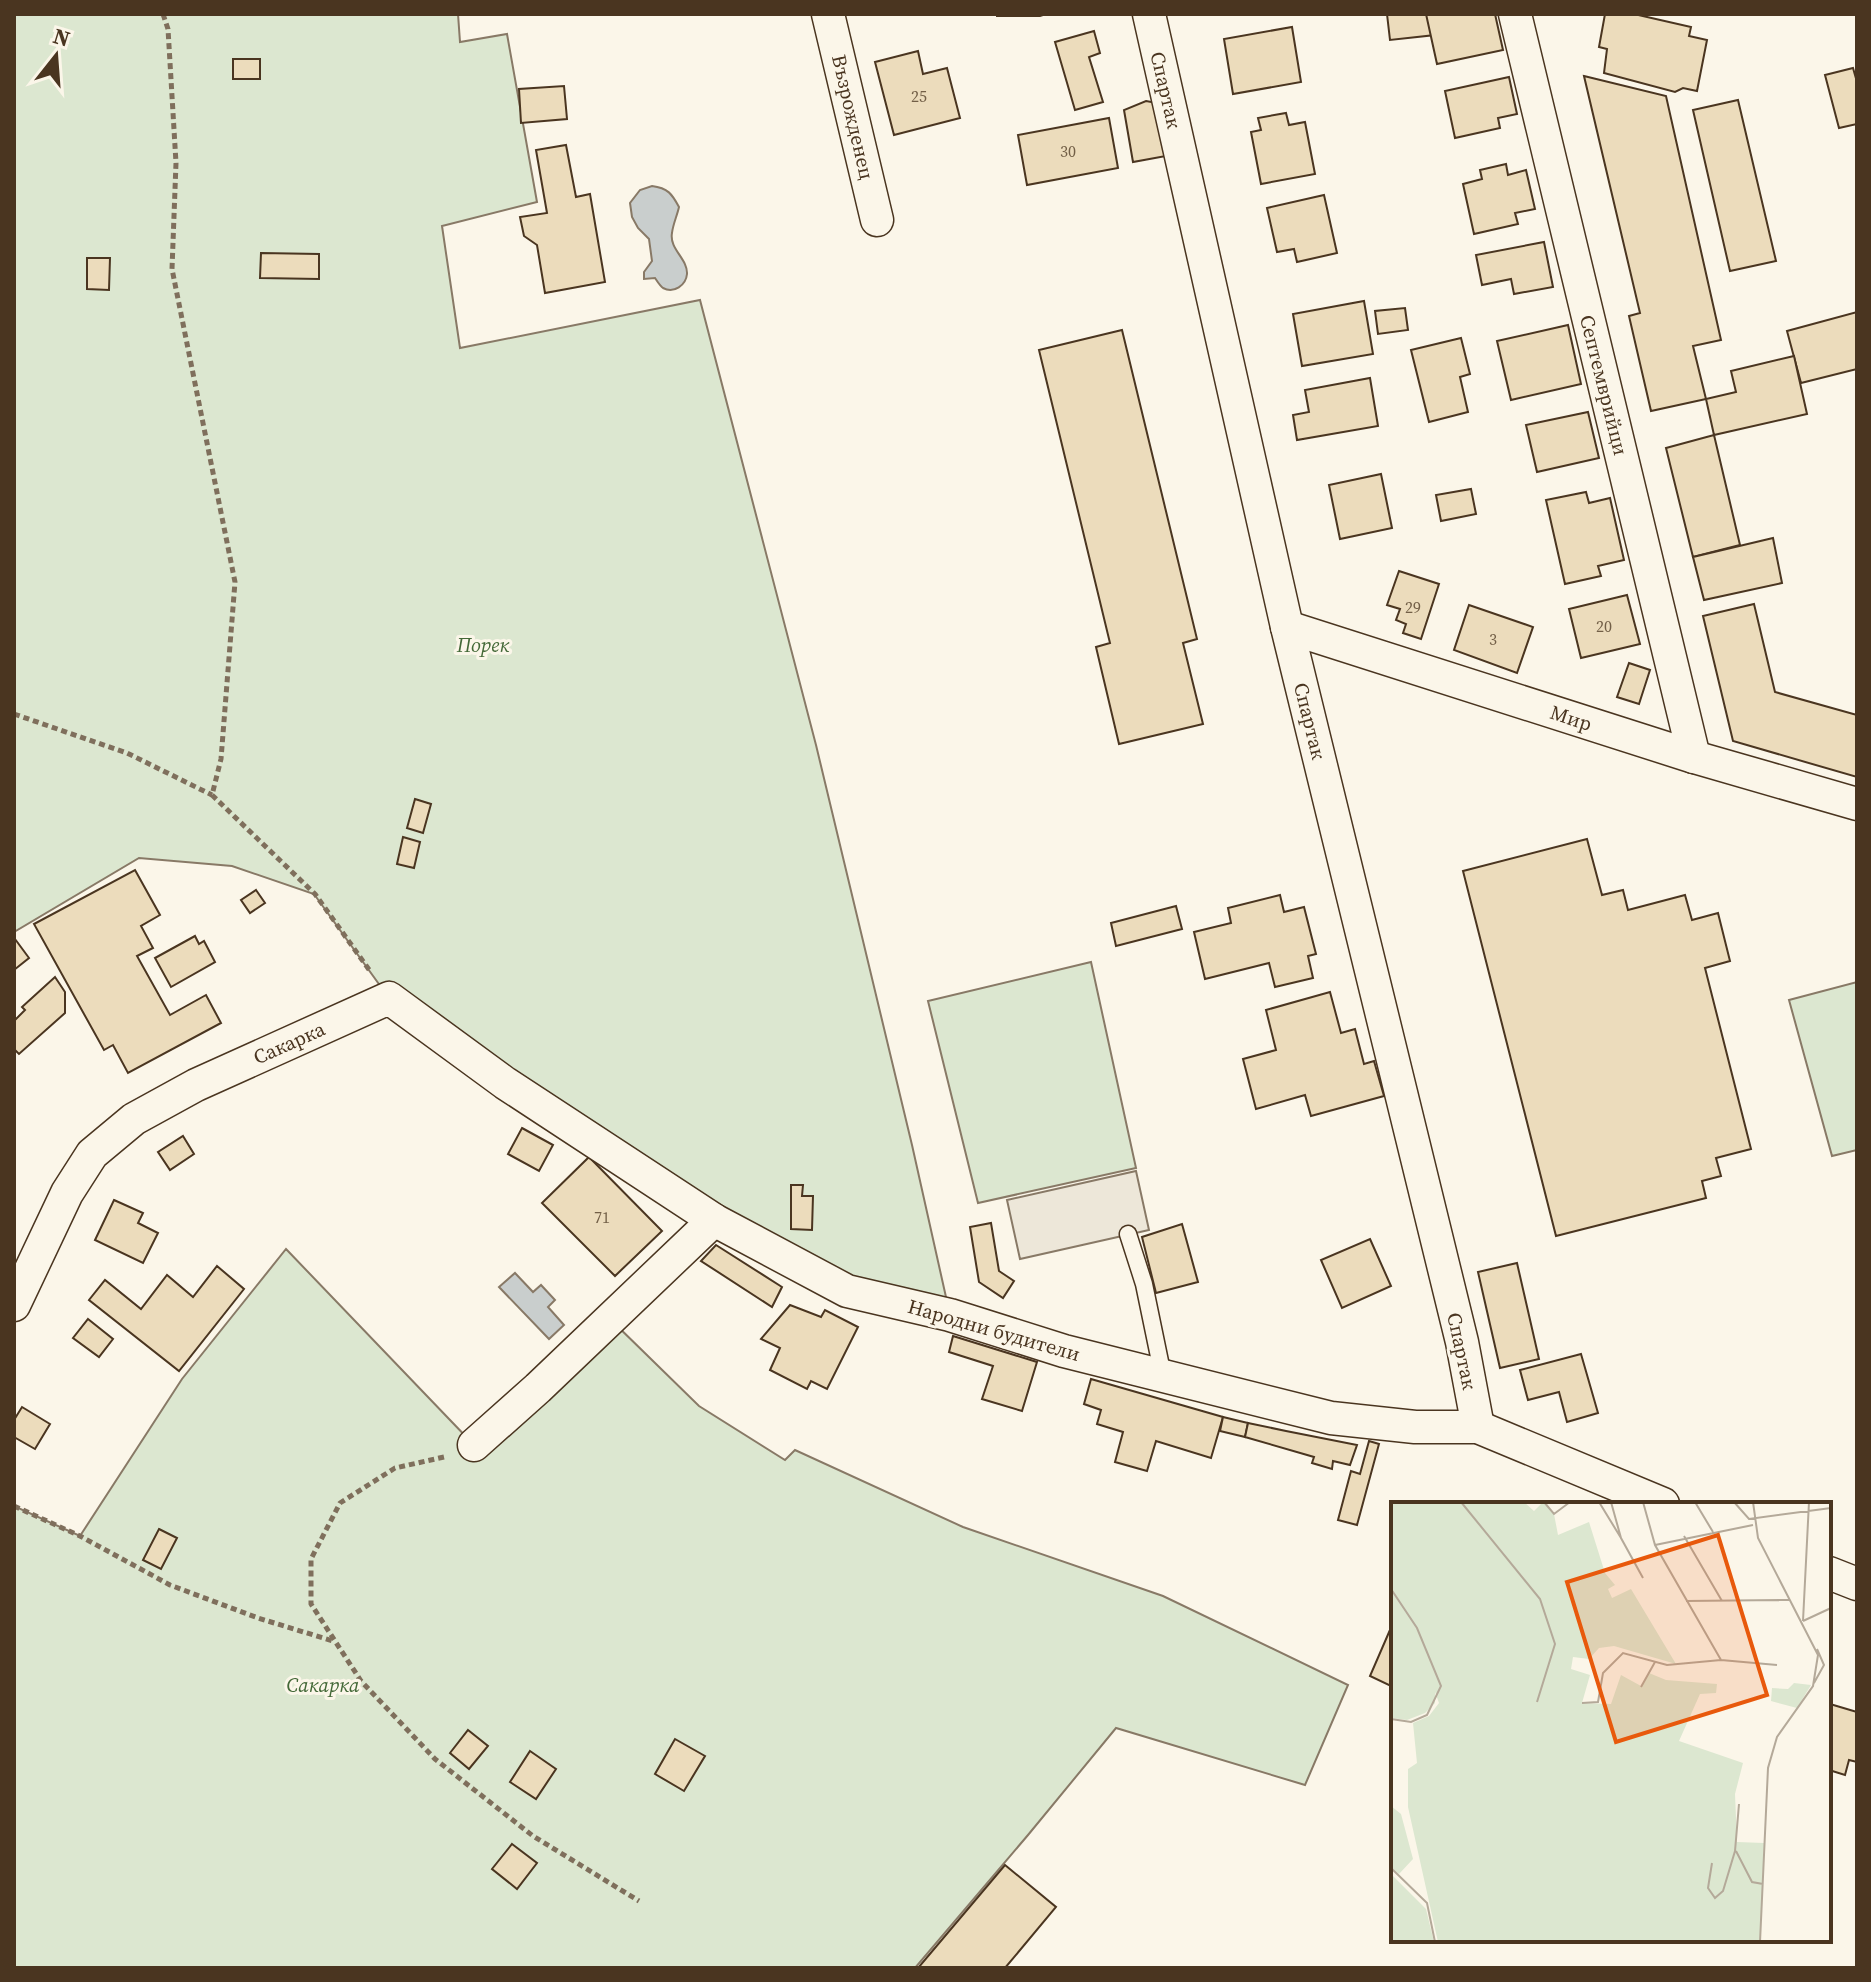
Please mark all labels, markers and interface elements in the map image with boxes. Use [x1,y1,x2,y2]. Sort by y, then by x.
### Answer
north arrow [16,16,96,96]
text: N [50,20,74,54]
street label: Спартак [1144,49,1188,131]
street label: Възрожденец [825,52,881,182]
house number: 25 [911,85,927,107]
house number: 30 [1060,140,1076,162]
street label: Септемврийци [1573,312,1635,458]
house number: 29 [1405,596,1421,618]
house number: 20 [1596,615,1612,637]
house number: 3 [1489,628,1497,650]
park label: Порек [456,631,509,659]
street label: Спартак [1287,680,1333,762]
street label: Мир [1547,698,1595,738]
street label: Сакарка [249,1014,330,1071]
house number: 71 [594,1206,610,1228]
street label: Народни будители [905,1292,1083,1368]
street label: Спартак [1440,1310,1484,1392]
inset map [1391,1502,1831,1942]
park label: Сакарка [286,1671,360,1699]

